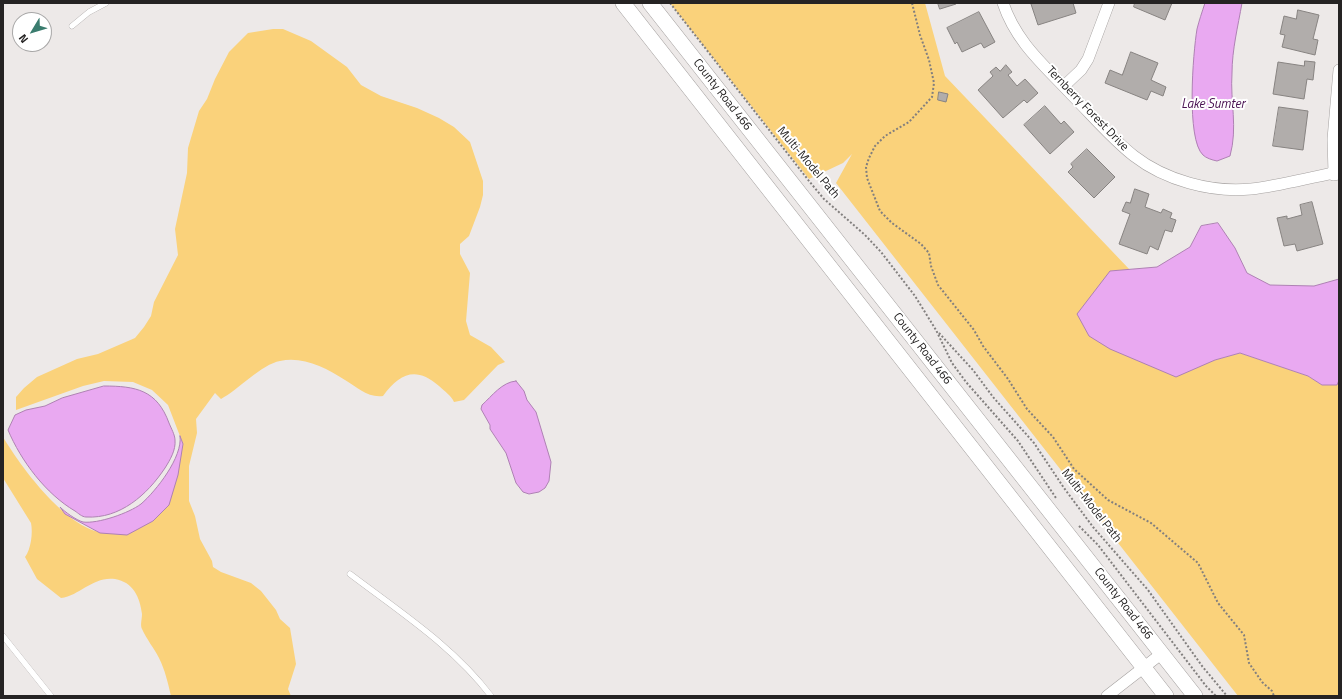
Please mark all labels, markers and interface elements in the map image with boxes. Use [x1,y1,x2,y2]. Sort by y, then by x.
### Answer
north arrow [12,12,52,52]
text: N [15,31,32,47]
street label: County Road 466 [690,56,754,134]
street label: Ternberry Forest Drive [1043,64,1131,154]
water label: Lake Sumter [1181,97,1245,113]
street label: Multi-Model Path [774,124,842,202]
street label: County Road 466 [890,310,954,388]
street label: Multi-Model Path [1058,466,1124,546]
street label: County Road 466 [1091,565,1155,643]

